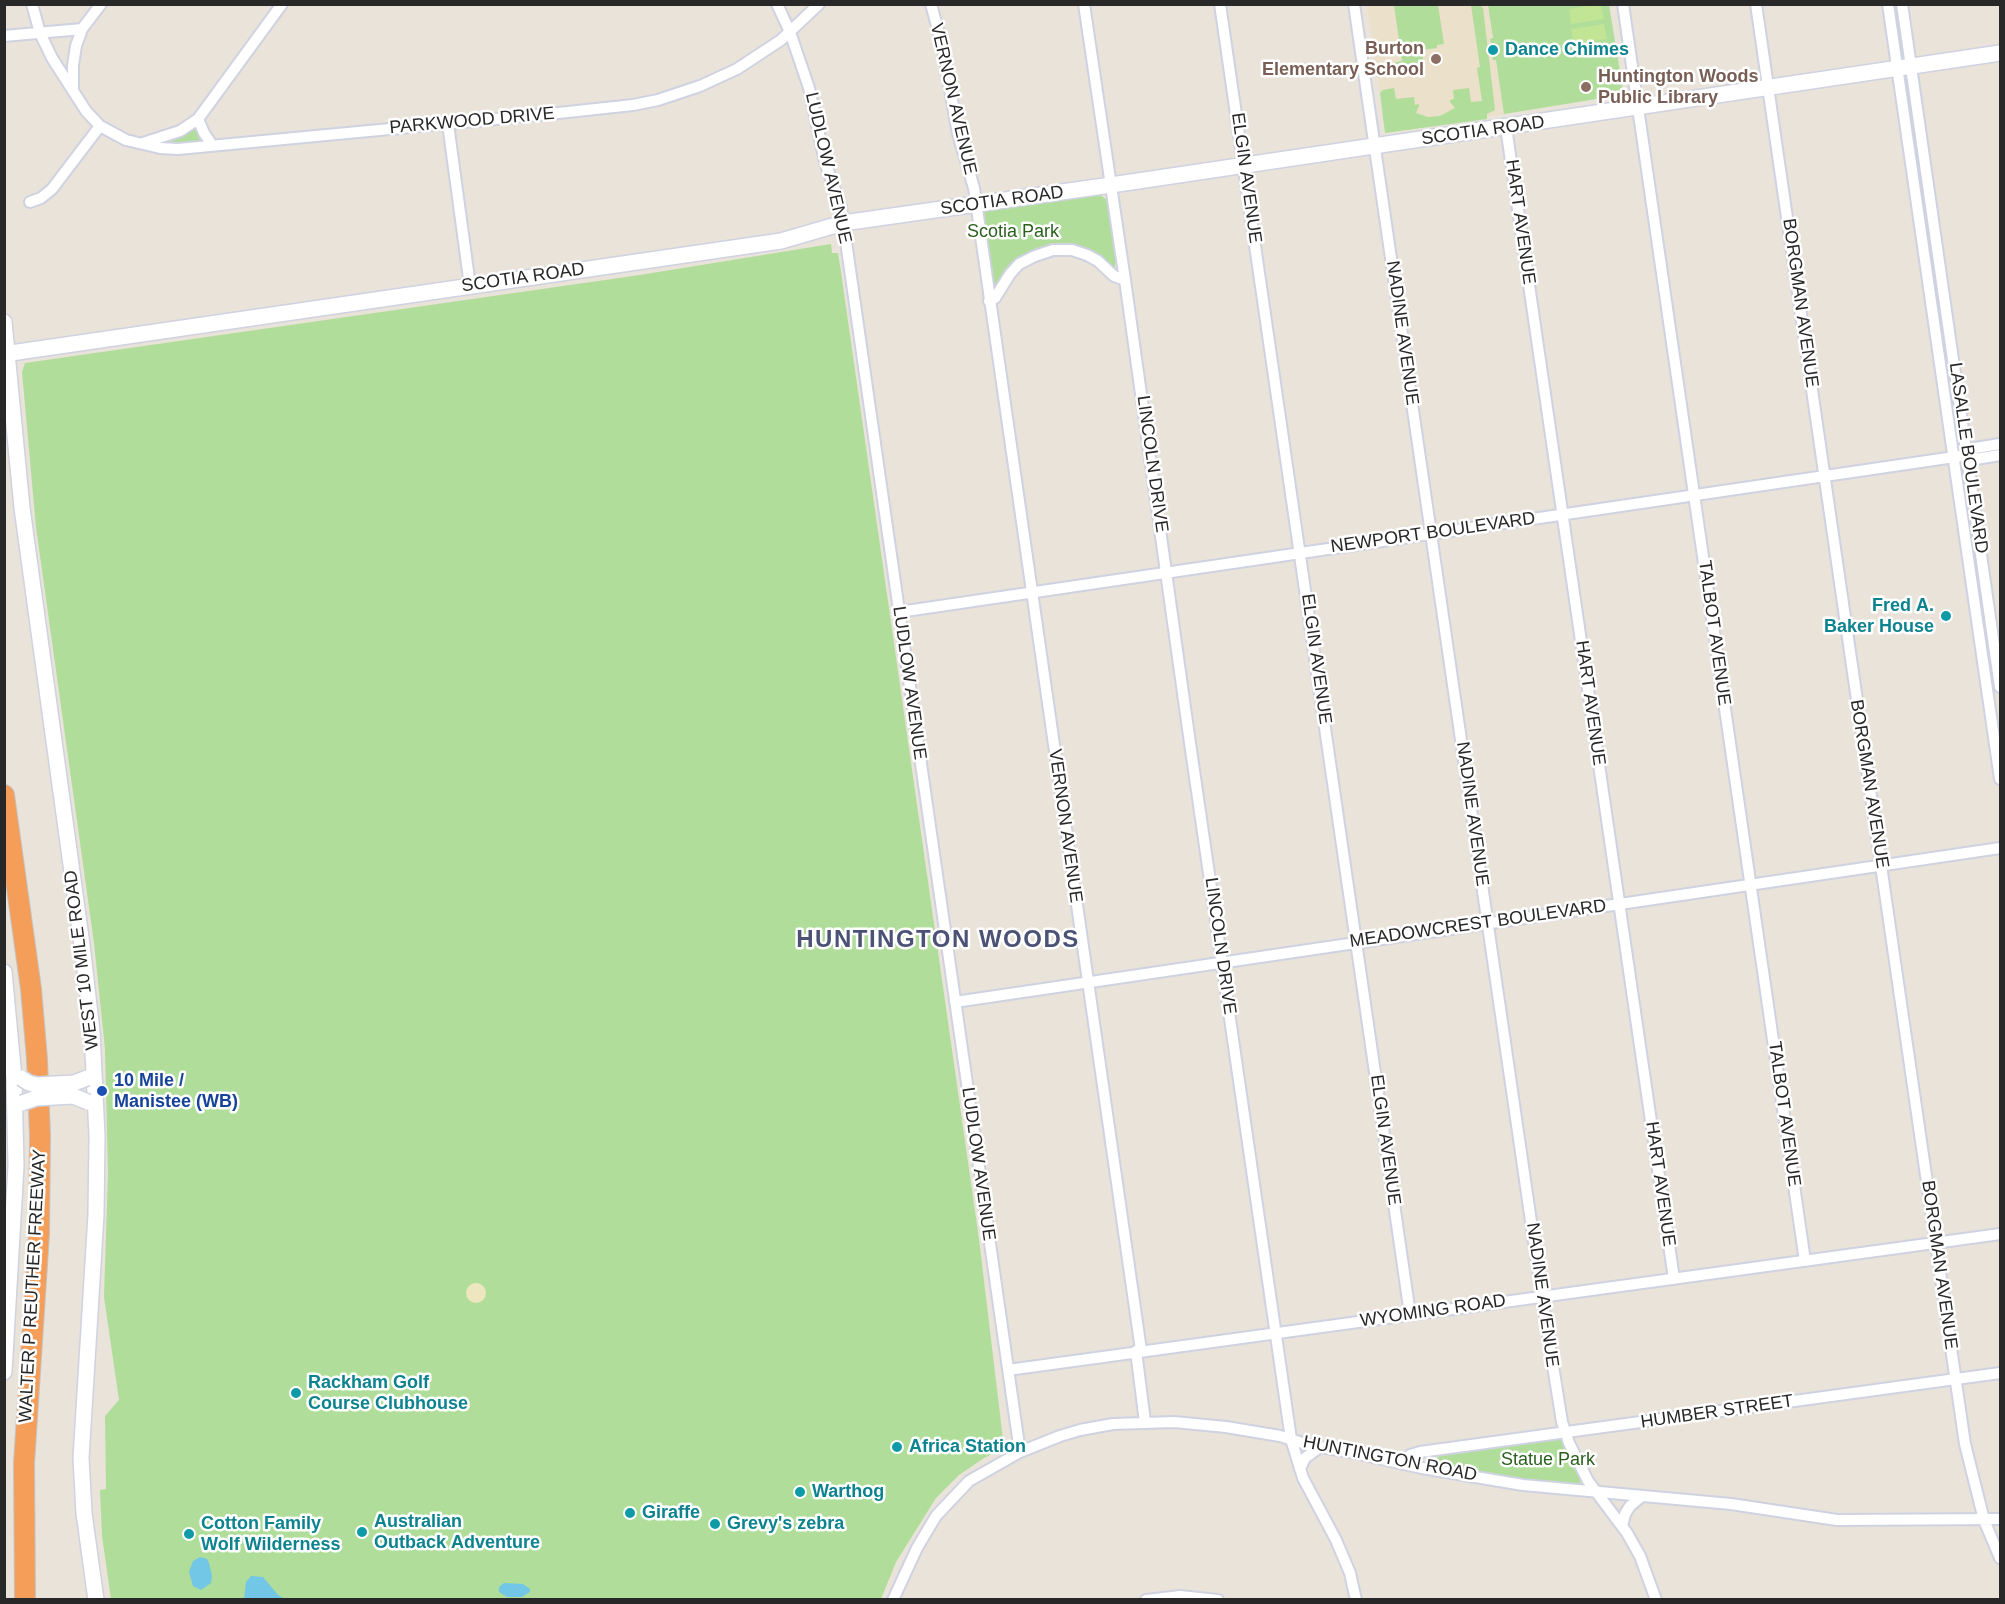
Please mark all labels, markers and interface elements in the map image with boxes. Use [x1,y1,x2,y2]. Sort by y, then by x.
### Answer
street label: VERNON AVENUE [925,21,981,177]
place label: Burton Elementary School [1262,38,1424,80]
place label: Dance Chimes [1505,39,1629,61]
marker: Dance Chimes [1486,43,1500,57]
marker: Burton Elementary School [1429,52,1443,66]
place label: Huntington Woods Public Library [1598,66,1759,109]
marker: Huntington Woods Public Library [1579,80,1593,94]
street label: LUDLOW AVENUE [800,90,856,246]
street label: PARKWOOD DRIVE [389,103,555,139]
street label: ELGIN AVENUE [1226,111,1266,245]
street label: SCOTIA ROAD [1420,112,1546,150]
street label: HART AVENUE [1501,158,1539,286]
street label: SCOTIA ROAD [939,182,1065,220]
street label: BORGMAN AVENUE [1777,217,1823,389]
park label: Scotia Park [967,221,1059,243]
street label: SCOTIA ROAD [460,259,586,297]
street label: NADINE AVENUE [1381,259,1423,407]
street label: LASALLE BOULEVARD [1944,361,1992,555]
street label: LINCOLN DRIVE [1132,394,1172,534]
street label: NEWPORT BOULEVARD [1329,508,1537,558]
street label: TALBOT AVENUE [1693,559,1735,707]
street label: ELGIN AVENUE [1296,592,1336,726]
place label: Fred A. Baker House [1824,595,1934,638]
street label: LUDLOW AVENUE [888,605,930,761]
marker: Fred A. Baker House [1939,609,1953,623]
street label: HART AVENUE [1571,639,1609,767]
street label: BORGMAN AVENUE [1845,698,1893,870]
street label: NADINE AVENUE [1451,740,1493,888]
street label: VERNON AVENUE [1044,748,1086,904]
street label: WEST 10 MILE ROAD [60,869,104,1051]
street label: LINCOLN DRIVE [1200,876,1240,1016]
street label: MEADOWCREST BOULEVARD [1348,895,1608,953]
district label: HUNTINGTON WOODS [796,926,1080,954]
street label: TALBOT AVENUE [1763,1040,1805,1188]
place label: 10 Mile / Manistee (WB) [114,1070,238,1112]
street label: ELGIN AVENUE [1365,1073,1405,1207]
marker: 10 Mile / Manistee (WB) [95,1084,109,1098]
street label: LUDLOW AVENUE [957,1086,999,1242]
street label: HART AVENUE [1641,1120,1679,1248]
street label: WALTER P REUTHER FREEWAY [15,1149,51,1423]
street label: BORGMAN AVENUE [1916,1179,1962,1351]
street label: NADINE AVENUE [1521,1221,1563,1369]
street label: WYOMING ROAD [1359,1290,1507,1332]
place label: Rackham Golf Course Clubhouse [308,1372,468,1414]
marker: Rackham Golf Course Clubhouse [289,1386,303,1400]
street label: HUMBER STREET [1639,1391,1795,1433]
street label: HUNTINGTON ROAD [1301,1432,1479,1486]
place label: Africa Station [909,1436,1026,1458]
marker: Africa Station [890,1440,904,1454]
park label: Statue Park [1501,1449,1595,1471]
place label: Warthog [812,1481,884,1503]
marker: Warthog [793,1485,807,1499]
place label: Giraffe [642,1502,700,1524]
marker: Giraffe [623,1506,637,1520]
place label: Australian Outback Adventure [374,1511,540,1553]
place label: Cotton Family Wolf Wilderness [201,1513,341,1556]
place label: Grevy's zebra [727,1513,844,1535]
marker: Grevy's zebra [708,1517,722,1531]
marker: Australian Outback Adventure [355,1525,369,1539]
marker: Cotton Family Wolf Wilderness [182,1527,196,1541]

